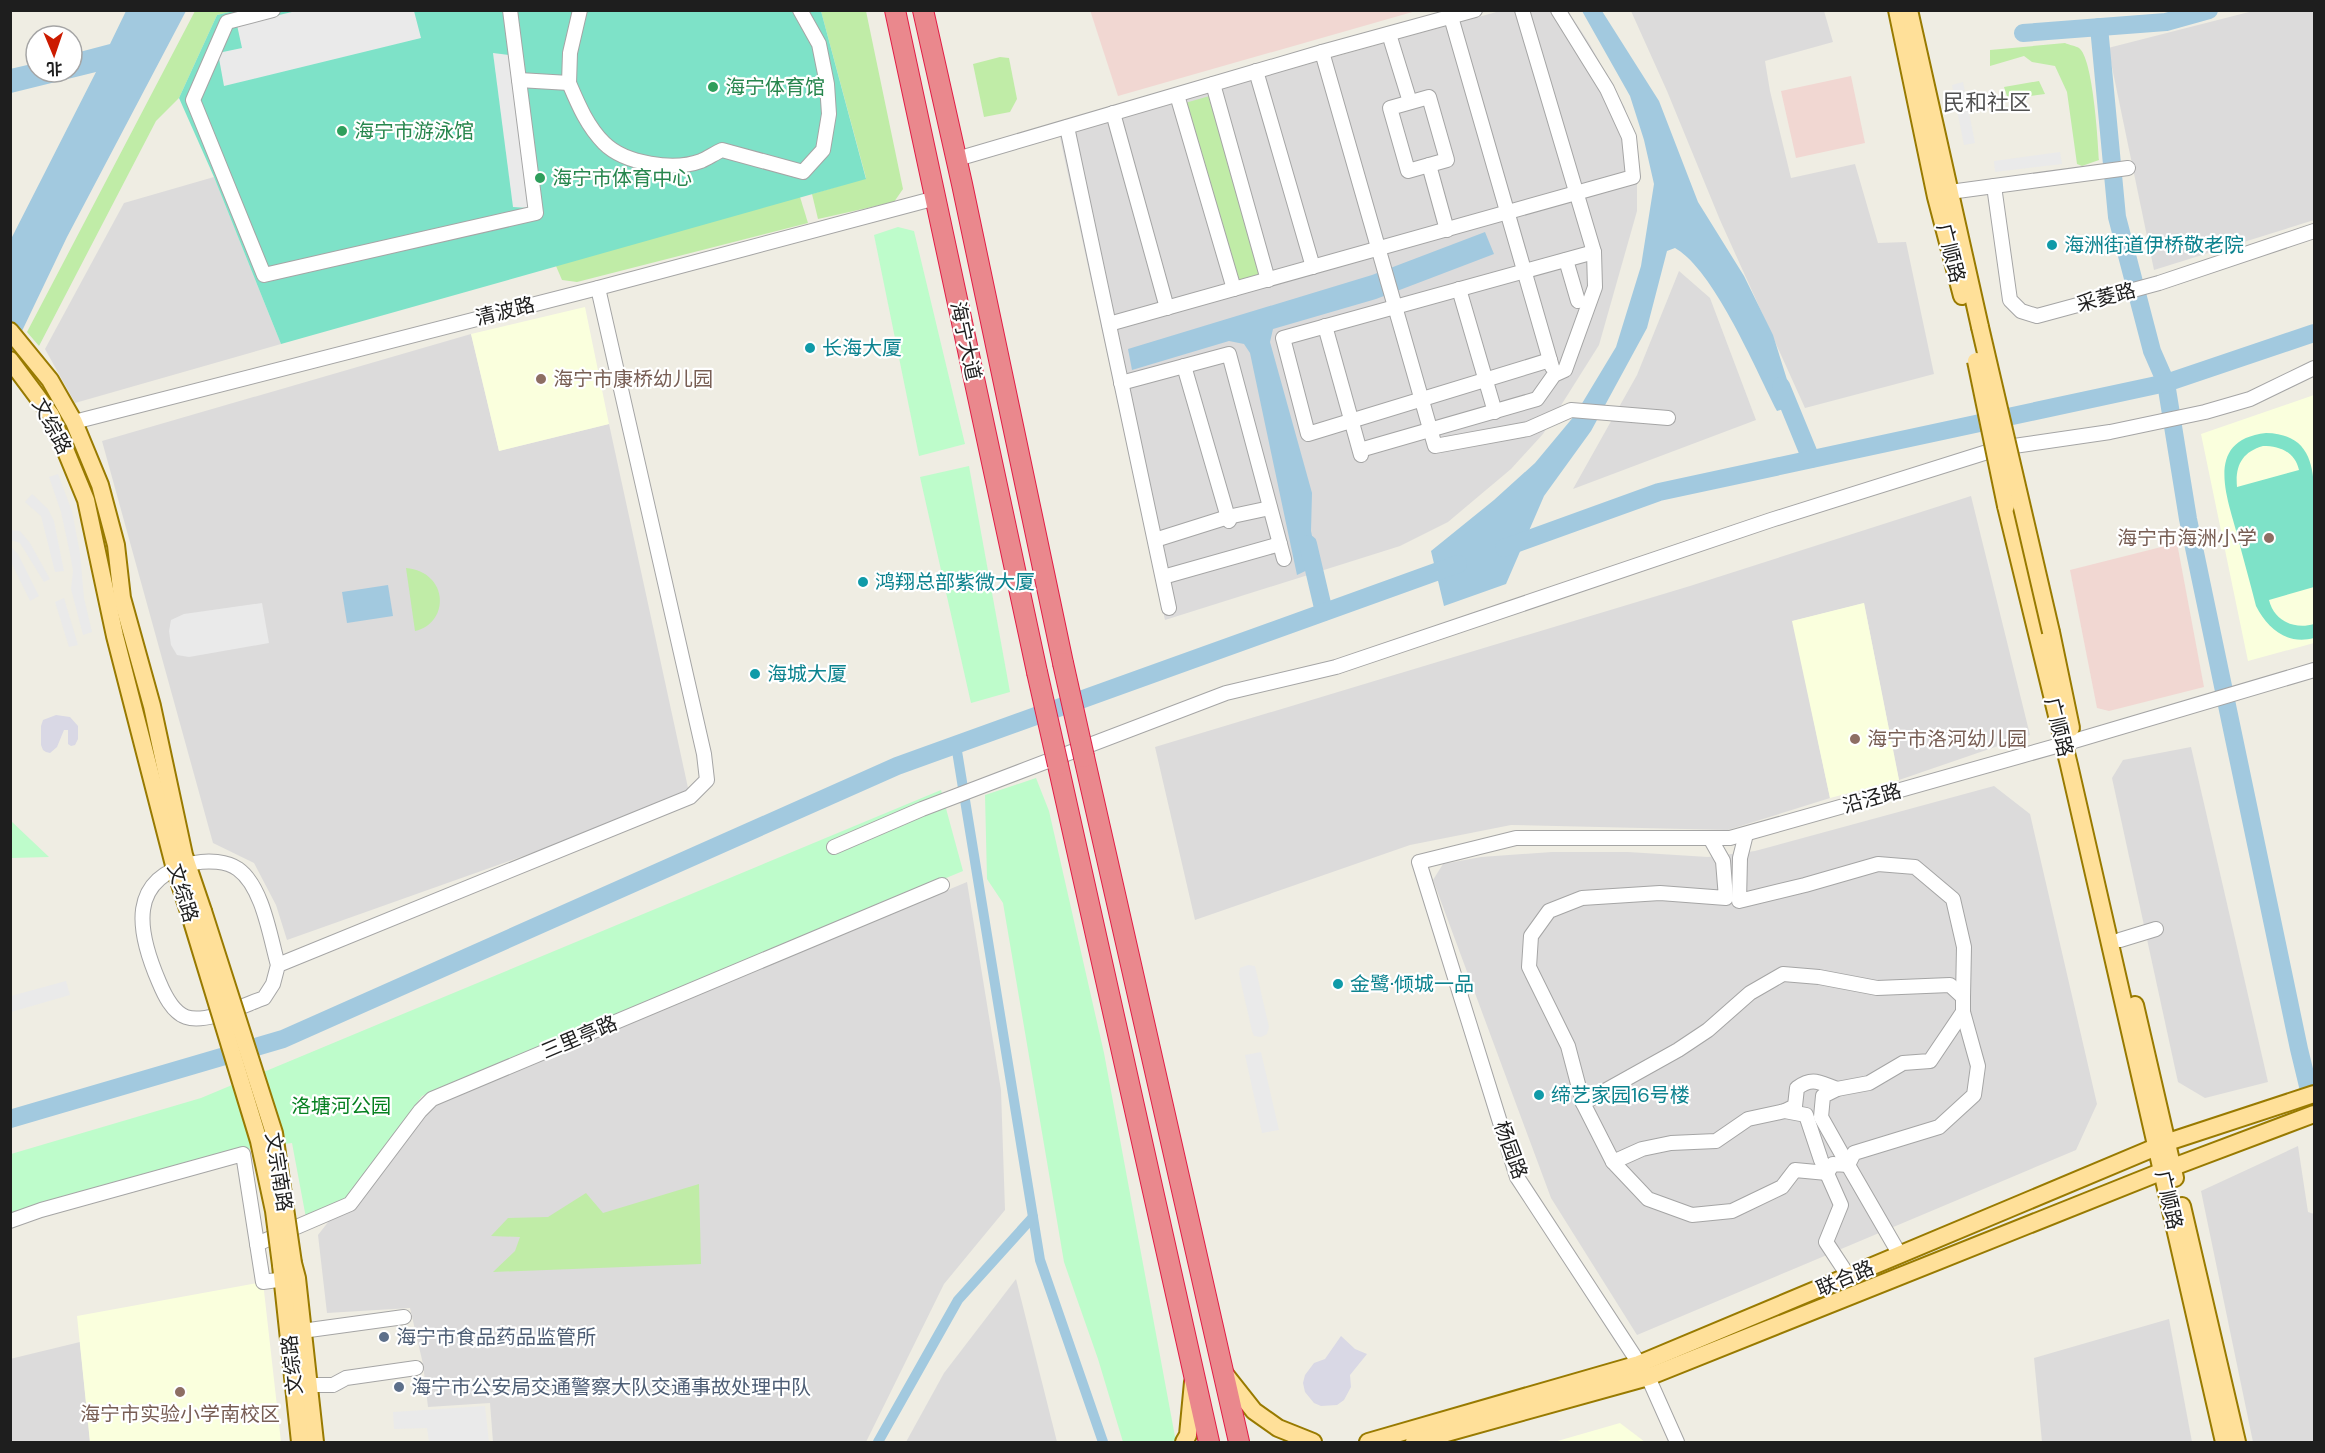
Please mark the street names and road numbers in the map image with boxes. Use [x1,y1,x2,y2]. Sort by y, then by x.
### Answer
street label: 广顺路 [1931,221,1971,285]
street label: 采菱路 [2074,277,2138,317]
street label: 清波路 [473,291,537,331]
street label: 海宁大道 [945,299,987,383]
street label: 文综路 [26,393,78,459]
street label: 广顺路 [2039,695,2079,759]
street label: 沿泾路 [1840,777,1904,819]
street label: 文综路 [162,861,204,925]
street label: 三里亭路 [537,1009,621,1065]
street label: 杨园路 [1489,1117,1533,1183]
street label: 文宗南路 [260,1130,298,1214]
street label: 广顺路 [2150,1168,2188,1232]
street label: 联合路 [1812,1254,1878,1302]
street label: 文综路 [276,1334,308,1396]

